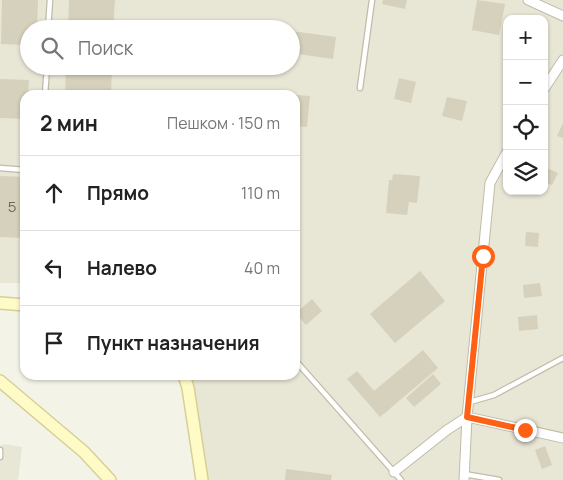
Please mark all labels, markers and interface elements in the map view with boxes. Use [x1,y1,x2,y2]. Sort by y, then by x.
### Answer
map controls [503,15,548,195]
button: + [503,15,548,60]
search box [20,20,300,75]
icon: search [38,34,66,62]
text: Поиск [78,35,133,61]
button: − [503,60,548,105]
button: locate [503,105,548,150]
text: 2 мин [40,109,98,137]
text: Пешком · 150 m [167,112,280,134]
button: layers [503,150,548,195]
icon: ahead [40,179,68,207]
text: Прямо [87,180,149,206]
text: 110 m [241,182,280,204]
house number: 5 [8,196,16,217]
route start [472,245,495,268]
icon: left [40,254,68,282]
text: Налево [87,255,157,281]
text: 40 m [244,257,280,279]
icon: arrive [40,329,68,357]
text: Пункт назначения [87,330,260,356]
route end [514,419,537,442]

